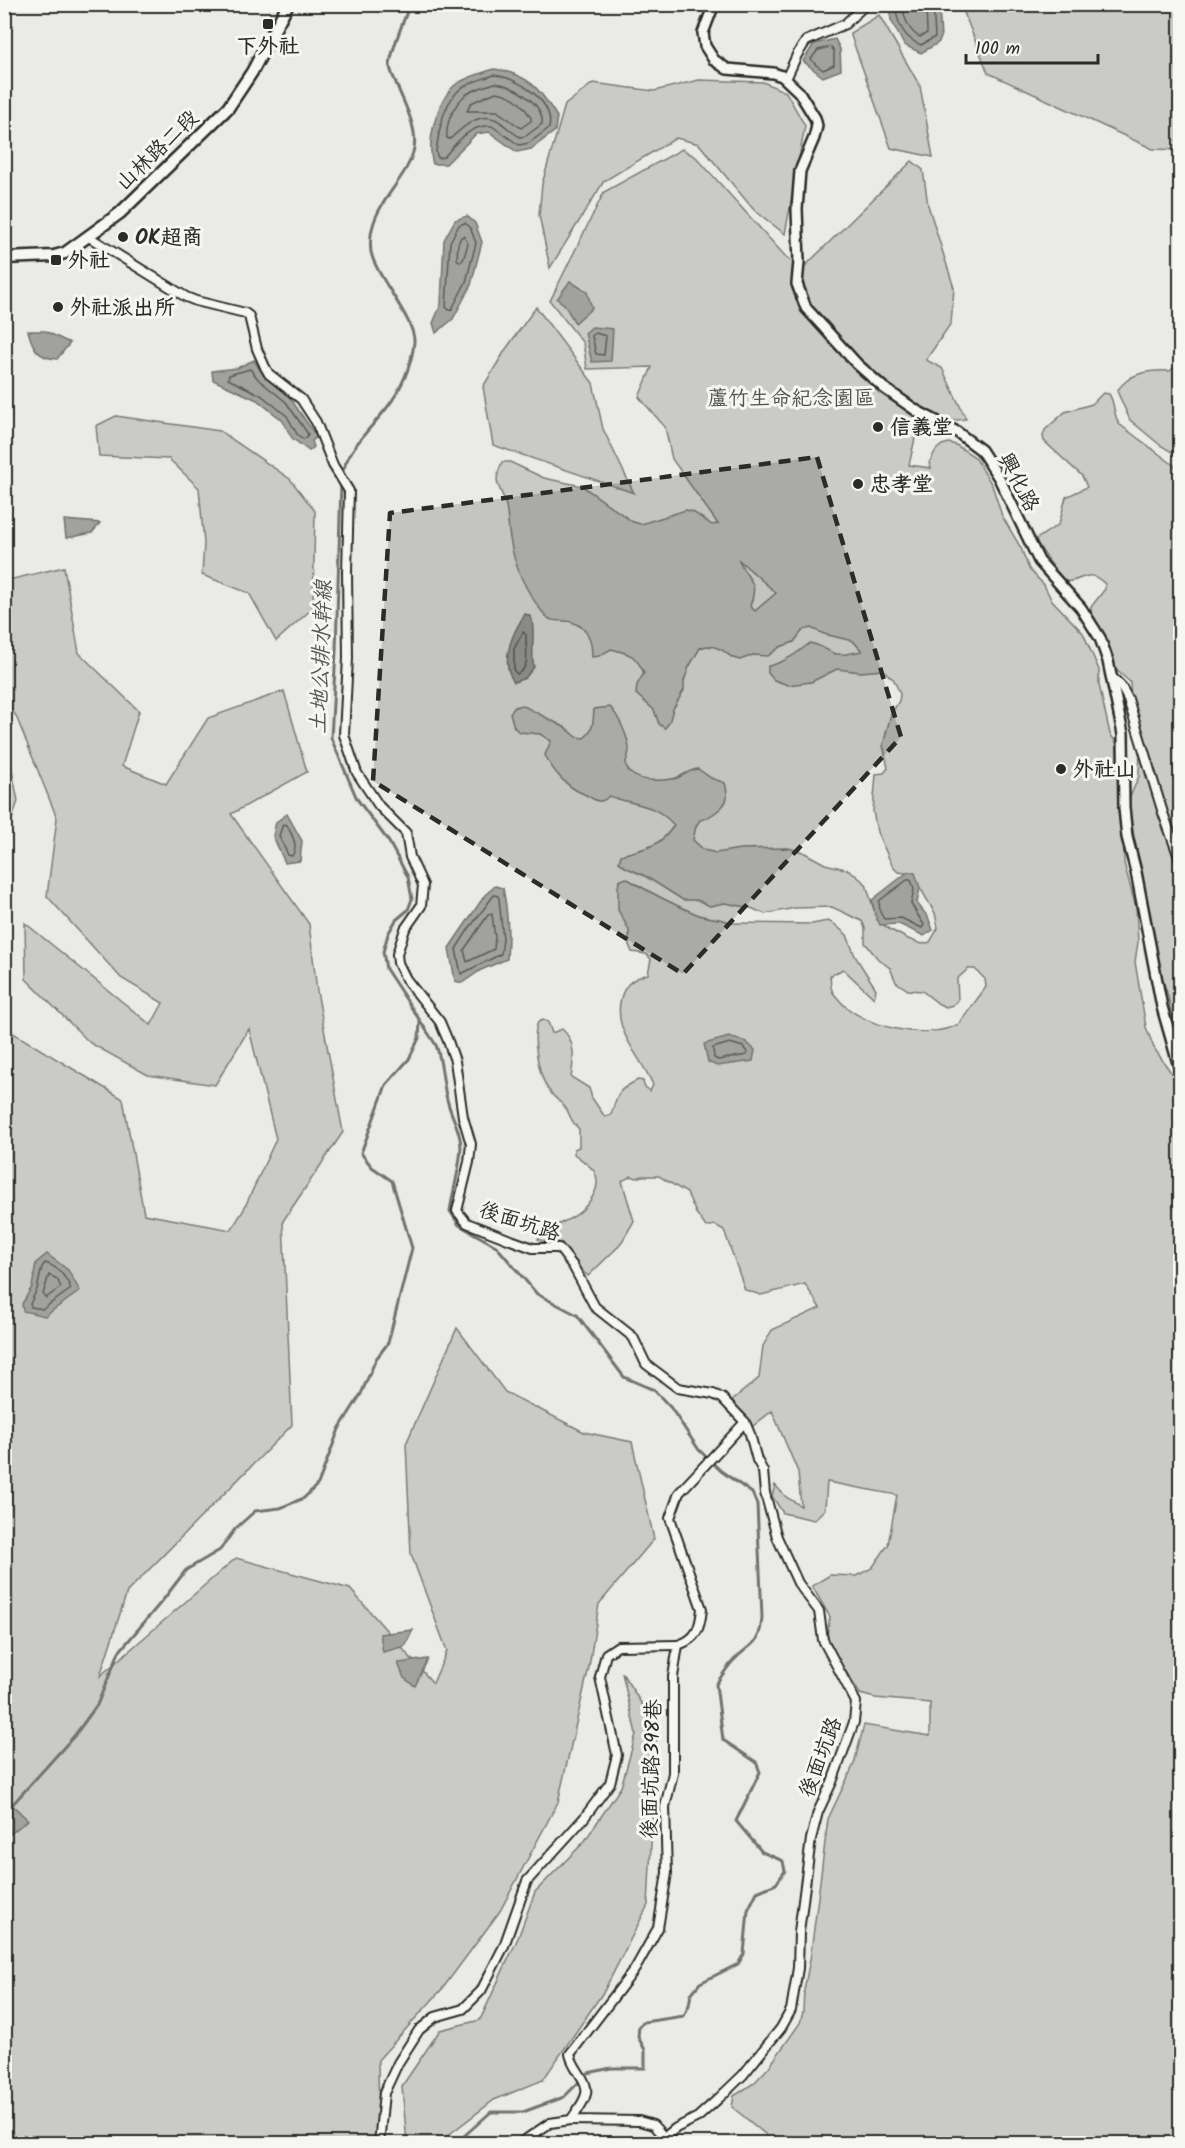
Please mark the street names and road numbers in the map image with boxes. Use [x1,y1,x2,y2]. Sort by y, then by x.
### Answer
street label: 山林路二段 [109,103,207,199]
street label: 興化路 [988,447,1047,518]
street label: 後面坑路 [474,1194,565,1251]
street label: 後面坑路398巷 [634,1699,671,1840]
street label: 後面坑路 [791,1712,852,1803]

